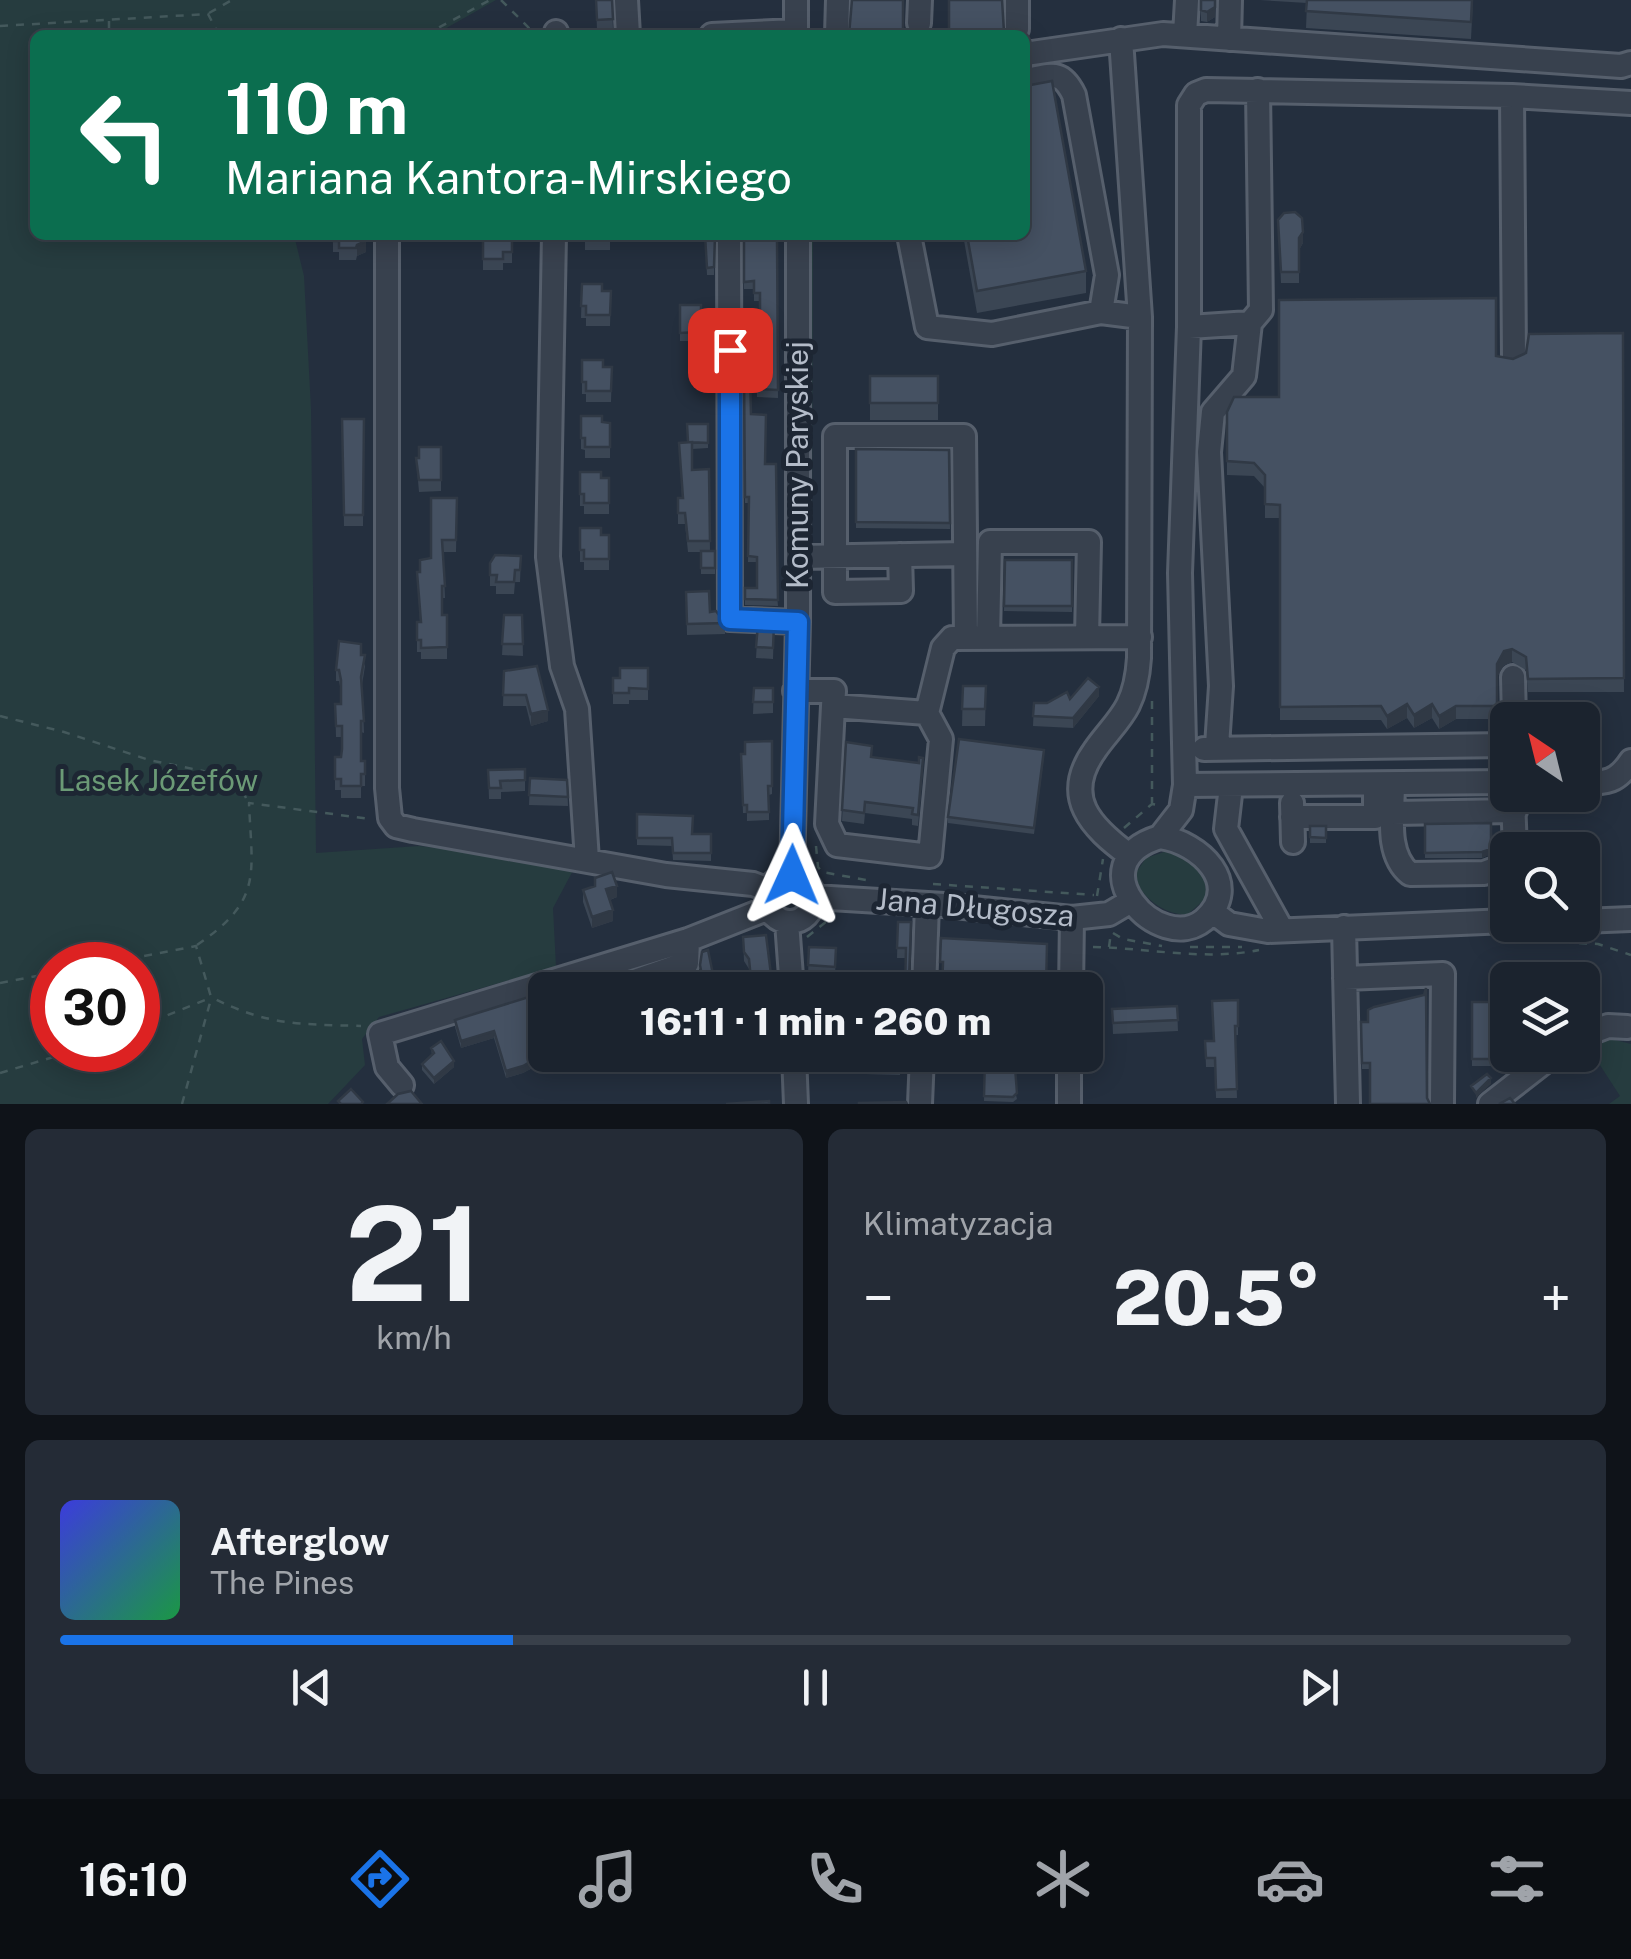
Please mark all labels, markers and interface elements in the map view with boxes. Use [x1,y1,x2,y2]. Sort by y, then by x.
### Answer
text: 110 m [225,67,409,150]
icon: left [60,70,190,200]
text: Mariana Kantora-Mirskiego [225,151,792,204]
pin [688,308,773,393]
icon: arrive [703,323,758,378]
street label: Komuny Paryskiej [779,341,815,589]
north arrow [1490,702,1600,812]
map controls [1490,702,1600,1072]
park label: Lasek Józefów [58,762,258,798]
position arrow [740,823,844,927]
button: search [1490,832,1600,942]
street label: Jana Długosza [874,880,1076,934]
speed limit sign: 30 [30,942,160,1072]
button: layers [1490,962,1600,1072]
text: 16:11 · 1 min · 260 m [640,999,991,1044]
text: 21 [345,1178,483,1330]
text: Klimatyzacja [863,1205,1053,1242]
text: 20.5° [1113,1254,1321,1342]
text: − [863,1266,894,1330]
text: + [1541,1266,1571,1330]
text: km/h [376,1319,452,1356]
text: Afterglow [210,1519,390,1564]
text: The Pines [210,1564,354,1601]
icon: previous [284,1660,339,1715]
icon: pause [788,1660,843,1715]
icon: next [1292,1660,1347,1715]
icon: directions [345,1844,415,1914]
icon: music [573,1844,643,1914]
icon: phone [800,1844,870,1914]
icon: climate [1028,1844,1098,1914]
icon: car [1255,1844,1325,1914]
icon: filters [1482,1844,1552,1914]
text: 16:10 [79,1853,188,1906]

